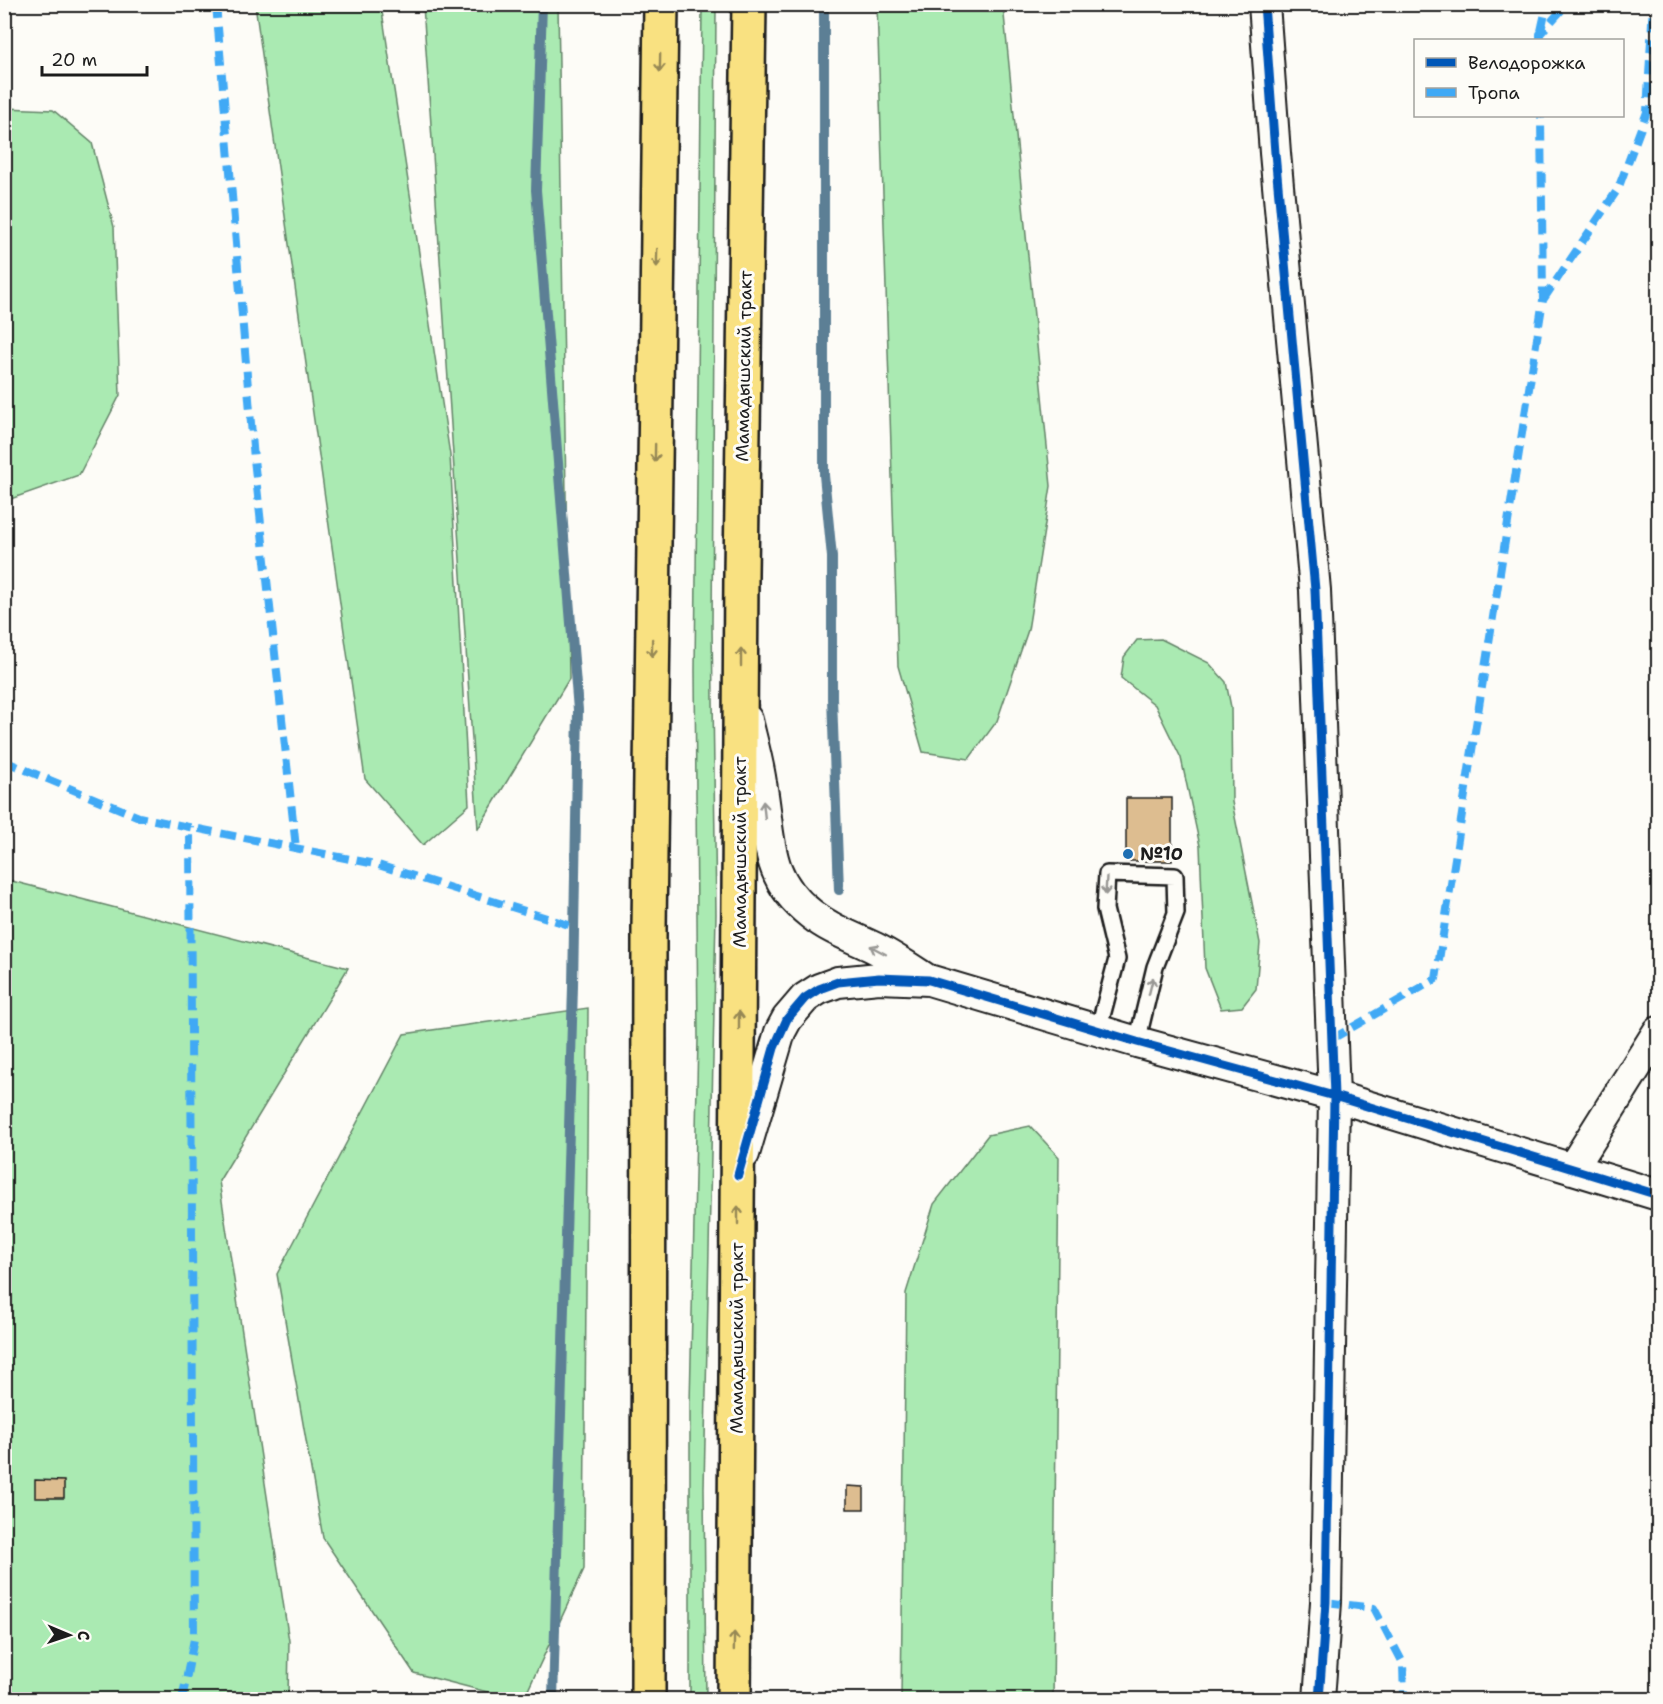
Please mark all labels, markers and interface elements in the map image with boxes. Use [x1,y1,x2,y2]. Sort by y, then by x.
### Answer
scale bar [42,39,147,77]
legend [1414,39,1624,117]
text: 20 m [51,48,97,72]
text: Велодорожка [1468,51,1586,75]
one-way arrow [654,52,666,72]
text: Тропа [1468,81,1520,105]
one-way arrow [652,247,663,267]
street label: Мамадышский тракт [730,269,758,462]
one-way arrow [649,442,661,462]
one-way arrow [647,637,658,657]
one-way arrow [735,648,747,668]
street label: Мамадышский тракт [728,756,752,948]
one-way arrow [759,801,770,821]
place label: №10 [1140,842,1183,866]
marker: №10 [1121,847,1135,861]
one-way arrow [1101,876,1112,896]
one-way arrow [870,944,888,955]
one-way arrow [1145,976,1157,995]
one-way arrow [733,1011,745,1031]
one-way arrow [732,1206,744,1226]
street label: Мамадышский тракт [725,1242,749,1434]
north arrow [39,1605,99,1665]
text: С [73,1630,94,1641]
one-way arrow [729,1632,740,1652]

